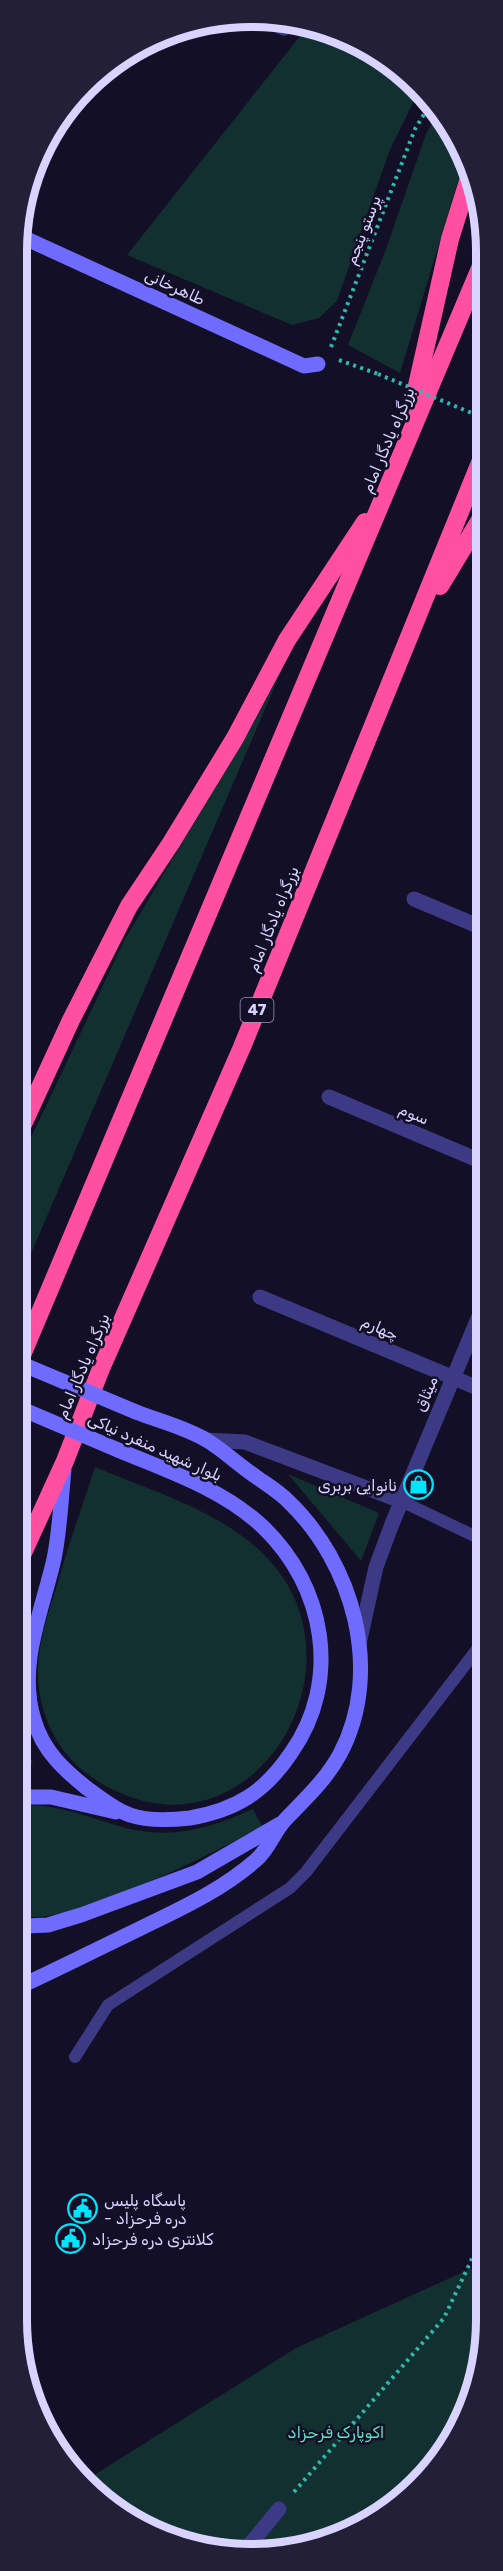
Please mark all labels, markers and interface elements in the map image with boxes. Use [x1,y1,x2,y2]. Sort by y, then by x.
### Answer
street label: پرستو پنجم [341,193,386,268]
street label: طاهرخانی [142,265,208,310]
street label: بزرگراه یادگار امام [357,385,420,496]
street label: بزرگراه یادگار امام [243,863,304,975]
road number: 47 [240,998,274,1022]
street label: سوم [396,1099,432,1130]
street label: بزرگراه یادگار امام [52,1311,115,1422]
street label: چهارم [358,1312,401,1345]
street label: میثاق [410,1373,442,1415]
street label: بلوار شهید منفرد نیاکی [85,1409,225,1486]
shop icon: نانوایی بربری [402,1469,434,1501]
place label: نانوایی بربری [318,1476,397,1496]
place label: پاسگاه پلیس - دره فرحزاد [104,2191,187,2229]
public building icon: پاسگاه پلیس - دره فرحزاد [67,2193,99,2225]
public building icon: کلانتری دره فرحزاد [55,2223,87,2255]
place label: کلانتری دره فرحزاد [92,2230,214,2250]
park label: اکوپارک فرحزاد [288,2423,385,2443]

